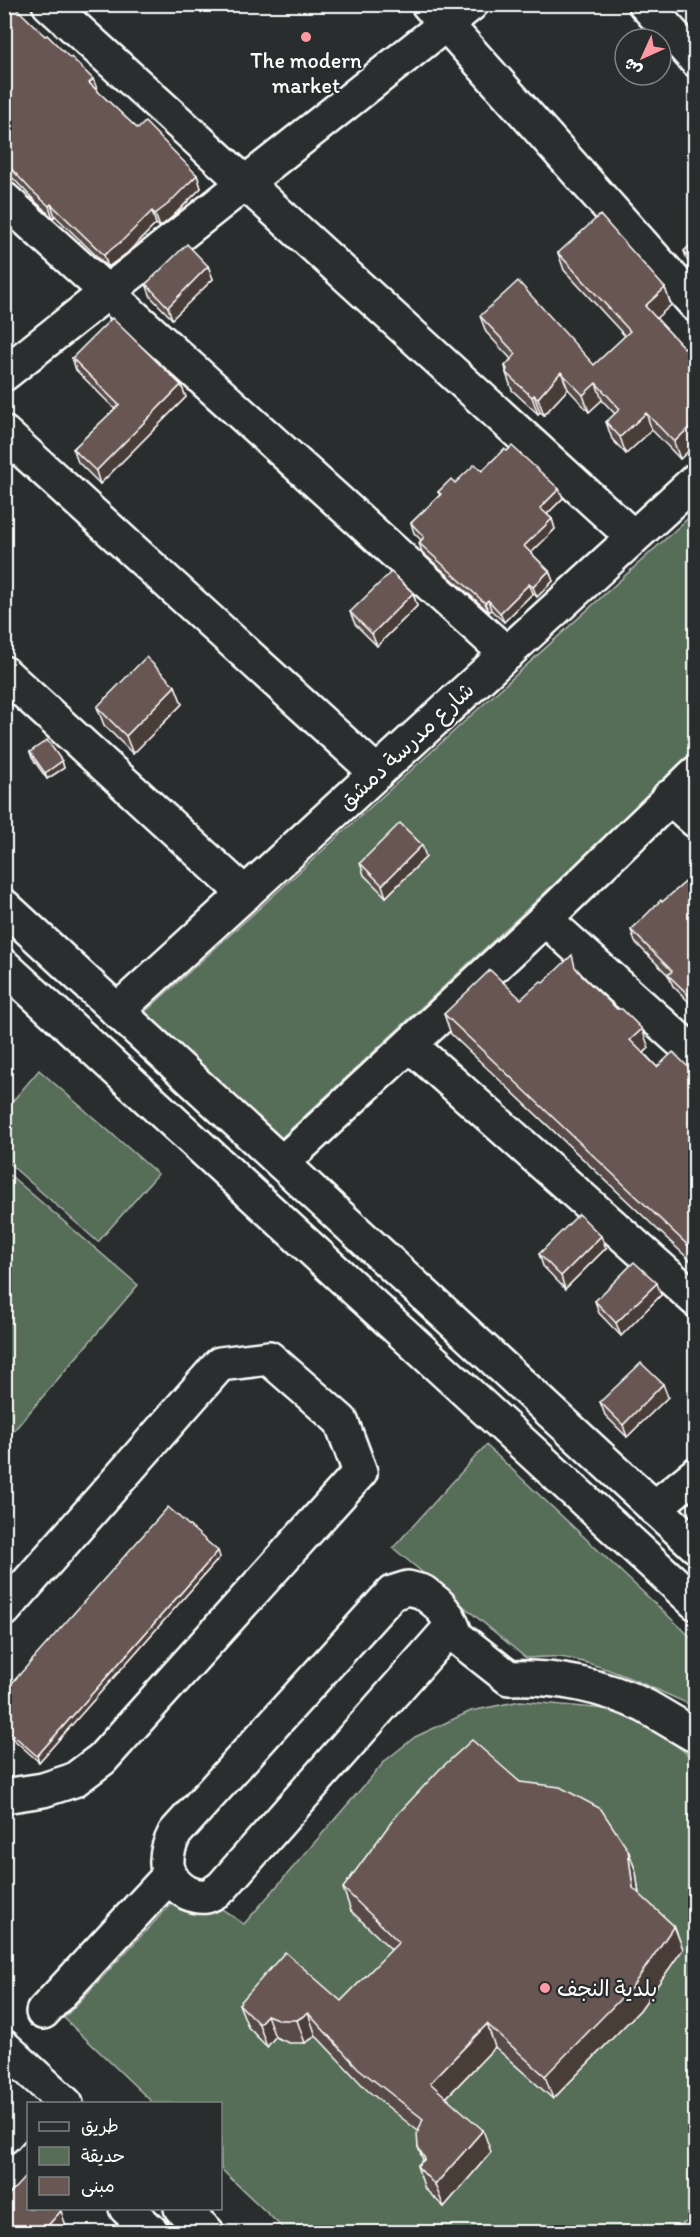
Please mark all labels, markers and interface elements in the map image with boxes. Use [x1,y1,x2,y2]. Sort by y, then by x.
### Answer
north arrow [613,27,673,87]
marker: The modern market [299,30,313,44]
place label: The modern market [250,47,362,99]
text: ش [620,54,646,80]
street label: شارع مدرسة دمشق [333,676,481,817]
place label: بلدية النجف [557,1975,657,2002]
marker: بلدية النجف [538,1981,552,1995]
legend [27,2102,222,2210]
text: طريق [81,2115,119,2137]
text: حديقة [81,2145,125,2167]
text: مبنى [81,2175,115,2197]

